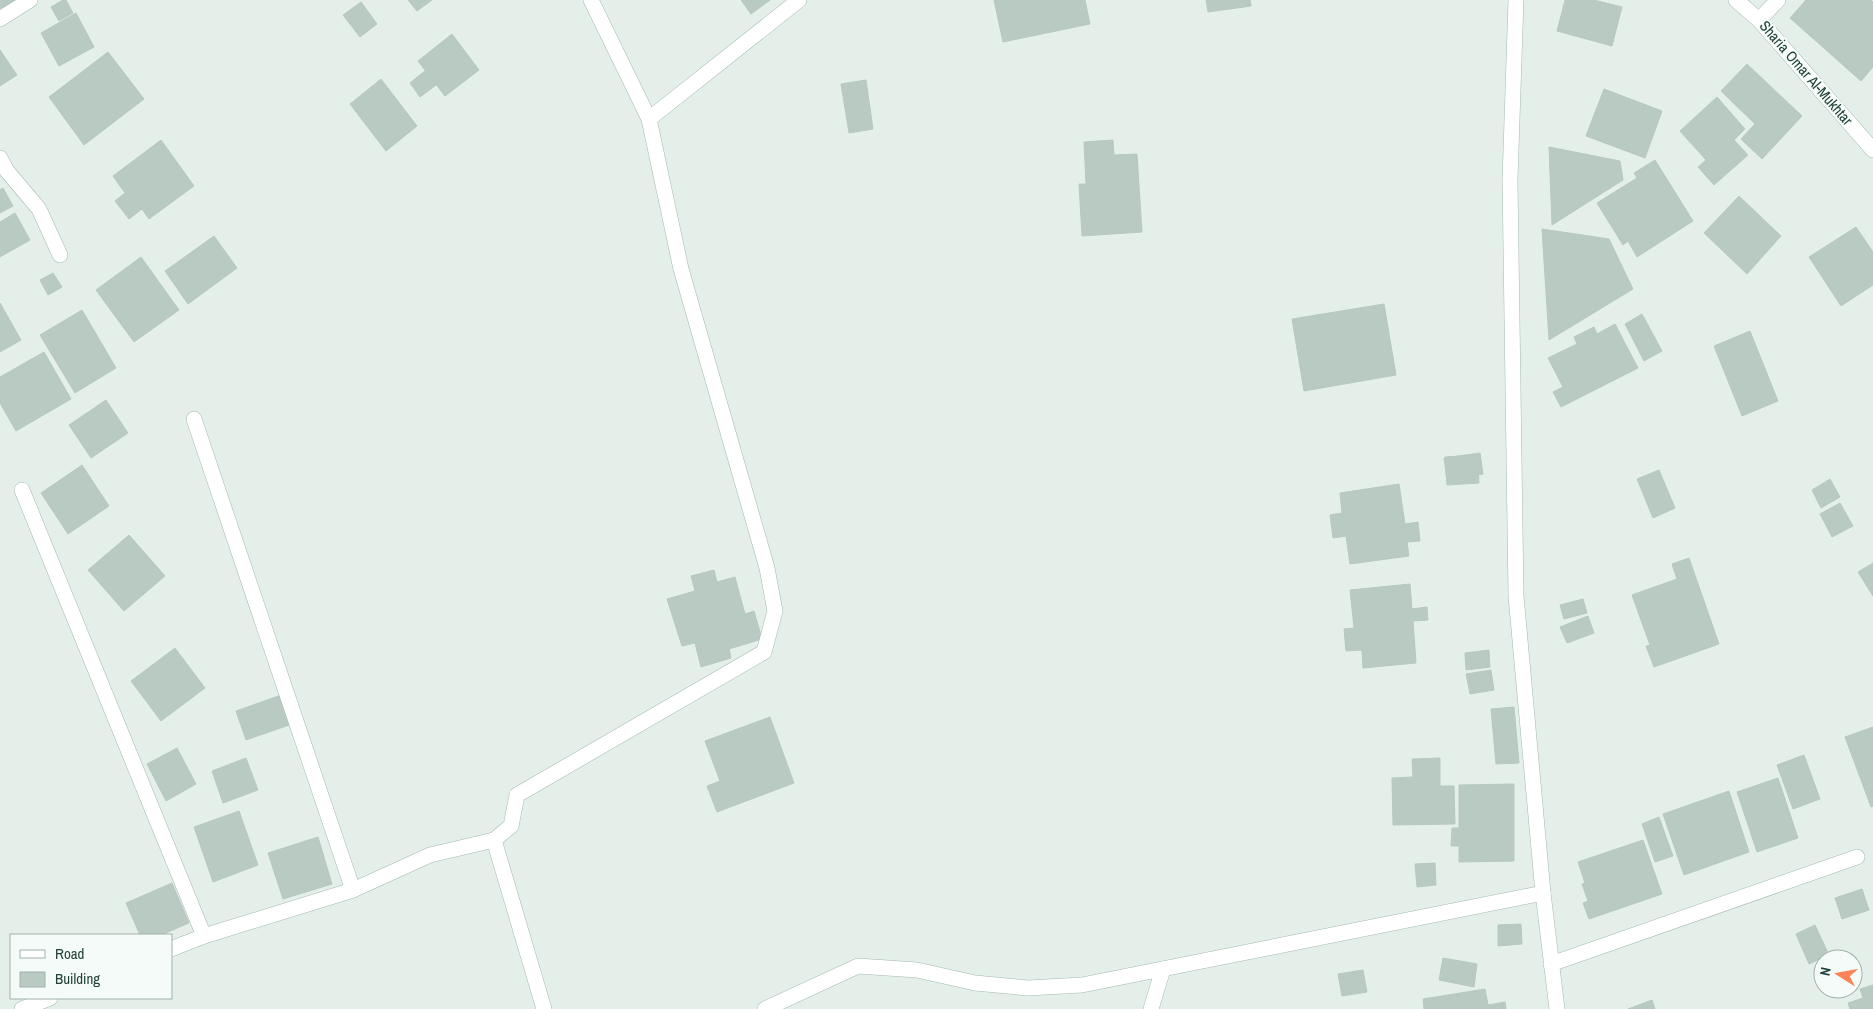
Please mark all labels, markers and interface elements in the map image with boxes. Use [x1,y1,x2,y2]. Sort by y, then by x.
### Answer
street label: Sharia Omar Al-Mukhtar [1755,16,1858,130]
legend [10,934,172,999]
text: Road [55,943,84,964]
north arrow [1813,949,1863,999]
text: N [1816,966,1835,977]
text: Building [55,968,100,989]

